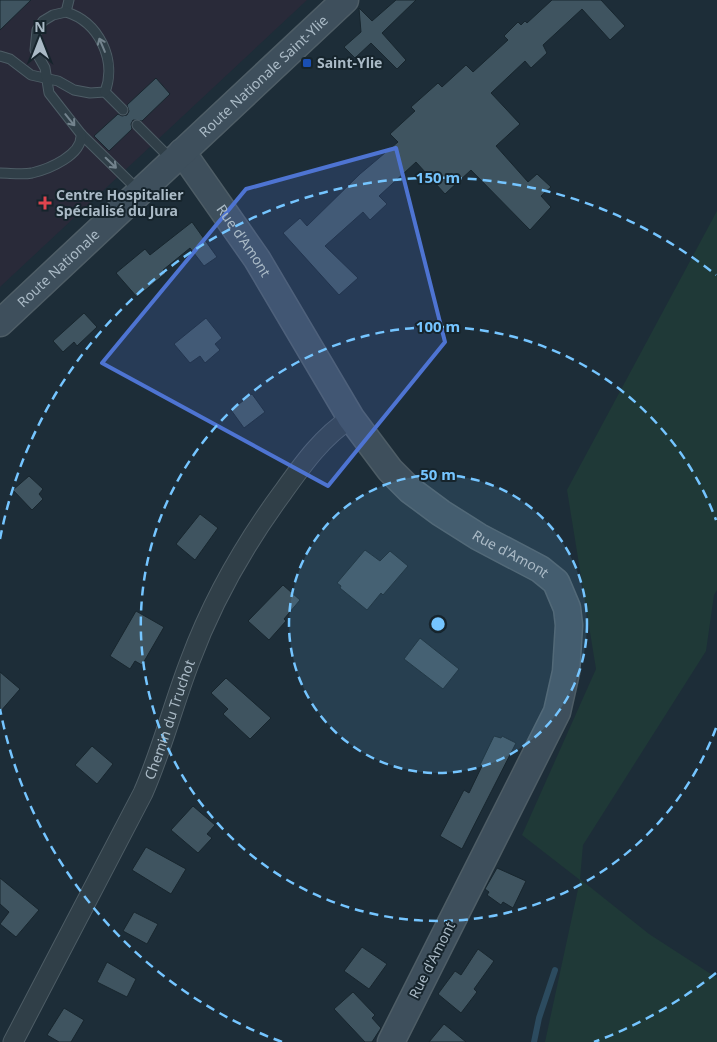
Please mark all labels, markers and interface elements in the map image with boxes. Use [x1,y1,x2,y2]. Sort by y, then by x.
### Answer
street label: Route Nationale Saint-Ylie [195,11,332,141]
north arrow [15,15,65,65]
text: N [34,17,46,36]
one-way arrow [97,38,107,53]
place label: Saint-Ylie [317,53,382,72]
marker: Saint-Ylie [301,57,313,69]
one-way arrow [64,113,75,126]
one-way arrow [104,157,117,169]
text: 150 m [416,167,460,187]
place label: Centre Hospitalier Spécialisé du Jura [56,185,184,220]
marker: Centre Hospitalier Spécialisé du Jura [38,196,52,210]
street label: Rue d'Amont [213,200,275,280]
street label: Route Nationale [13,225,103,311]
text: 100 m [416,316,460,336]
text: 50 m [420,464,456,484]
street label: Rue d'Amont [469,525,553,582]
centre of rings [429,615,447,633]
street label: Chemin du Truchot [140,657,199,782]
street label: Rue d'Amont [404,918,459,1001]

